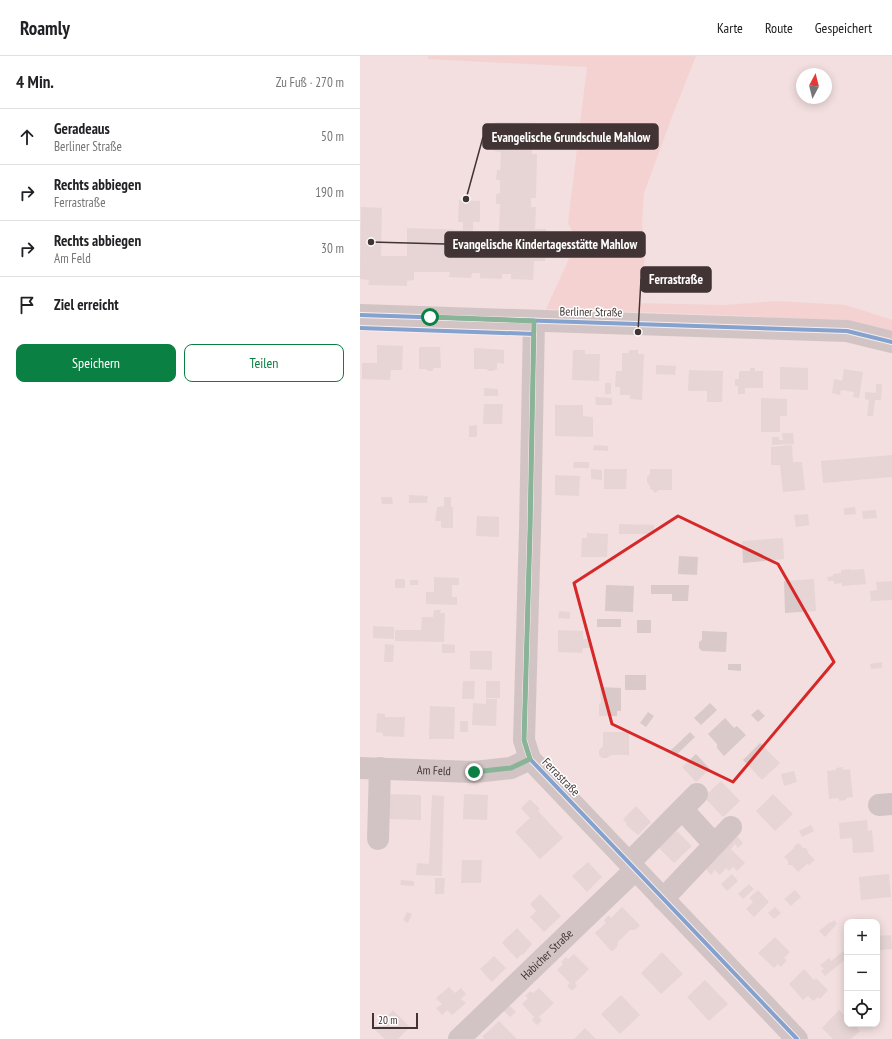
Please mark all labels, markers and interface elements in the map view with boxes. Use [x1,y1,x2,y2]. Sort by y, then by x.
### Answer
text: Roamly [20,16,70,40]
text: Karte [717,19,743,37]
text: Route [765,19,793,37]
text: Gespeichert [815,19,872,37]
north arrow [796,68,832,104]
text: 4 Min. [16,71,54,93]
text: Zu Fuß · 270 m [276,74,344,91]
text: Geradeaus [54,119,110,138]
callout: Evangelische Grundschule Mahlow [483,124,658,149]
icon: ahead [16,126,38,148]
text: 50 m [321,128,344,145]
text: Evangelische Grundschule Mahlow [492,129,651,146]
text: Berliner Straße [54,138,122,155]
text: Rechts abbiegen [54,175,141,194]
icon: right [16,182,38,204]
text: 190 m [315,184,344,201]
text: Ferrastraße [54,194,106,211]
text: Rechts abbiegen [54,231,141,250]
callout: Evangelische Kindertagesstätte Mahlow [445,232,645,257]
text: Evangelische Kindertagesstätte Mahlow [453,236,637,253]
icon: right [16,238,38,260]
text: 30 m [321,240,344,257]
text: Am Feld [54,250,91,267]
callout: Ferrastraße [641,267,711,292]
text: Ferrastraße [649,271,703,288]
icon: arrive [16,294,38,316]
text: Ziel erreicht [54,295,119,314]
street label: Berliner Straße [560,303,623,320]
route start [421,308,439,326]
button: Speichern [16,344,176,382]
button: Teilen [184,344,344,382]
street label: Ferrastraße [539,754,583,799]
street label: Am Feld [417,762,451,778]
route end [465,763,483,781]
map controls [844,919,880,1027]
button: + [844,919,880,955]
street label: Habicher Straße [517,926,576,983]
button: − [844,955,880,991]
button: locate [844,991,880,1027]
scale bar [372,1011,418,1030]
text: 20 m [378,1013,397,1027]

